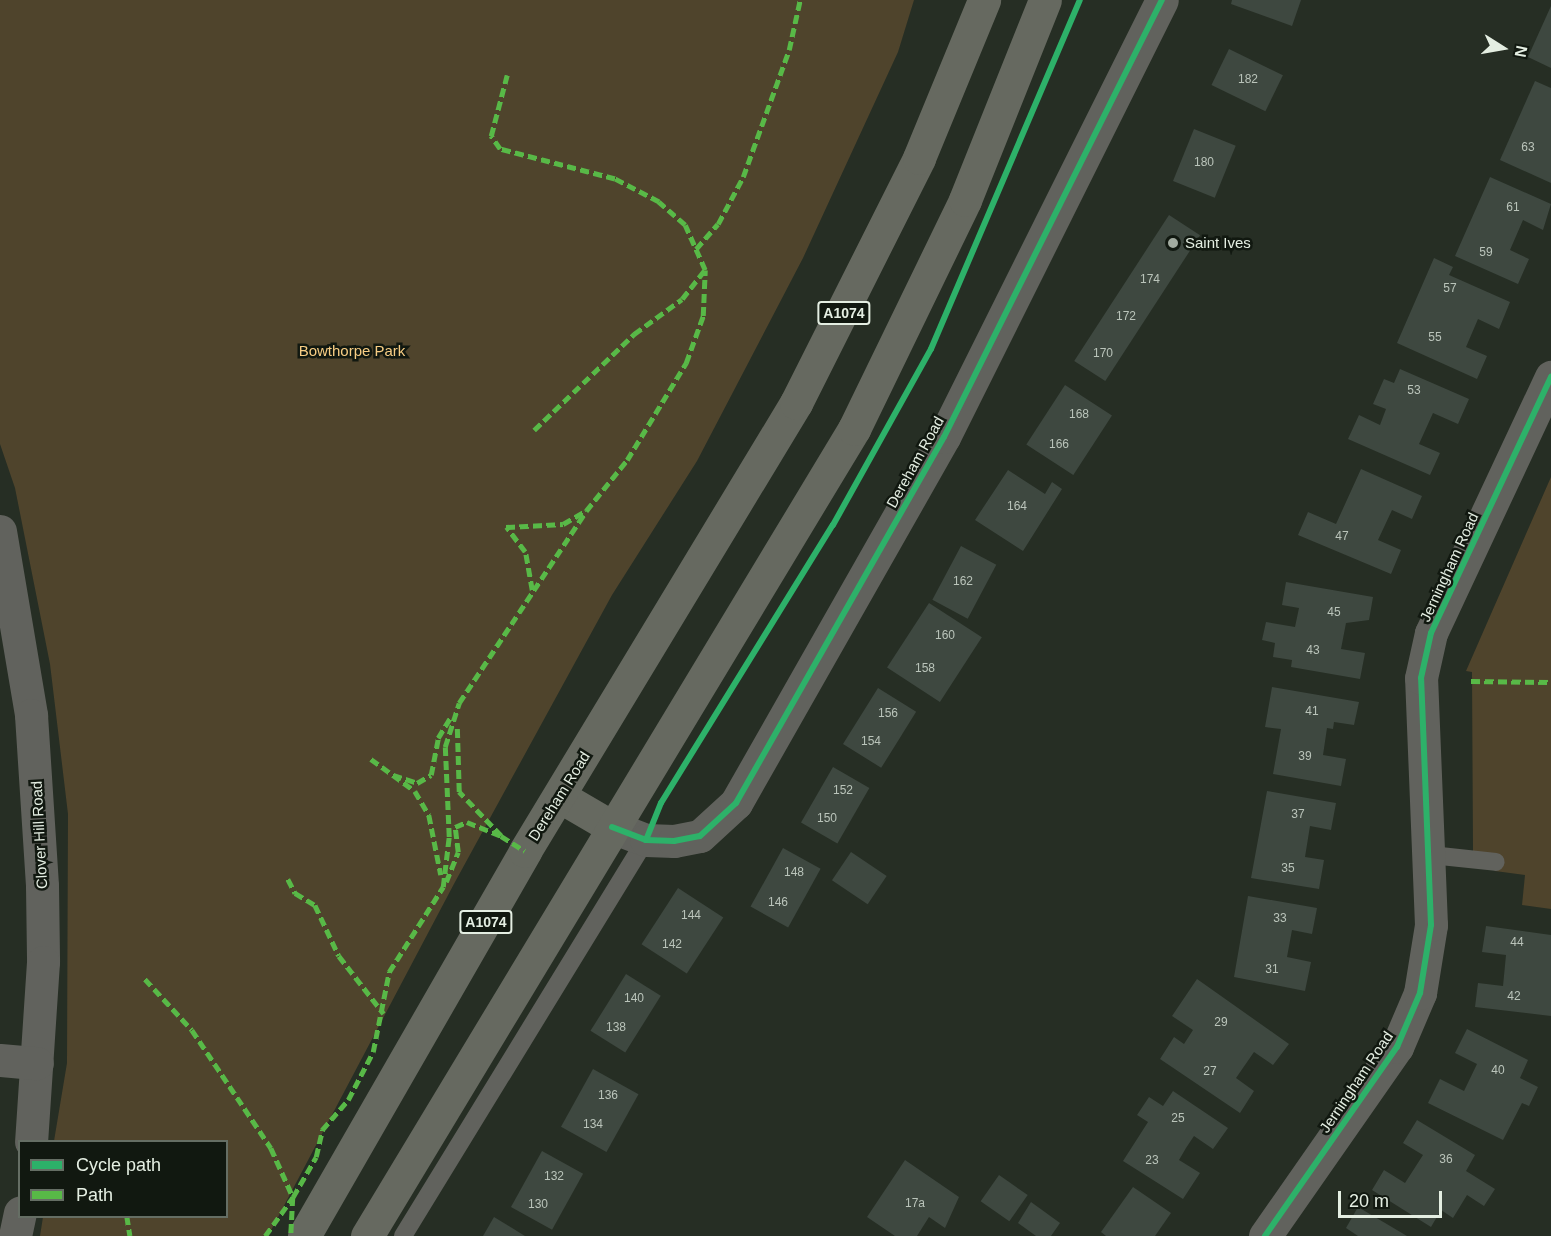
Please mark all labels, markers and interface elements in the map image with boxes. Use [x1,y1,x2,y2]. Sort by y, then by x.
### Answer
north arrow [1473,18,1533,78]
text: N [1512,44,1531,59]
house number: 182 [1238,73,1258,87]
house number: 63 [1521,141,1535,155]
house number: 180 [1194,156,1214,170]
house number: 61 [1506,201,1520,215]
place label: Saint Ives [1185,234,1251,252]
marker: Saint Ives [1166,236,1180,250]
house number: 59 [1479,246,1493,260]
house number: 174 [1140,273,1160,287]
house number: 57 [1443,282,1457,296]
road number: A1074 [817,302,871,324]
house number: 172 [1116,310,1136,324]
house number: 55 [1428,331,1442,345]
park label: Bowthorpe Park [299,342,405,360]
house number: 170 [1093,347,1113,361]
house number: 53 [1407,384,1421,398]
house number: 168 [1069,408,1089,422]
street label: Dereham Road [882,413,948,511]
house number: 166 [1049,438,1069,452]
house number: 164 [1007,500,1027,514]
street label: Jerningham Road [1416,510,1482,624]
house number: 47 [1335,530,1349,544]
house number: 162 [953,575,973,589]
house number: 45 [1327,606,1341,620]
house number: 160 [935,629,955,643]
house number: 43 [1306,644,1320,658]
house number: 158 [915,662,935,676]
house number: 41 [1305,705,1319,719]
house number: 156 [878,707,898,721]
house number: 154 [861,735,881,749]
street label: Dereham Road [524,748,594,844]
house number: 39 [1298,750,1312,764]
street label: Clover Hill Road [27,780,51,890]
house number: 152 [833,784,853,798]
house number: 37 [1291,808,1305,822]
house number: 150 [817,812,837,826]
house number: 35 [1281,862,1295,876]
house number: 148 [784,866,804,880]
house number: 146 [768,896,788,910]
house number: 144 [681,909,701,923]
road number: A1074 [459,911,513,933]
house number: 33 [1273,912,1287,926]
house number: 44 [1510,936,1524,950]
house number: 142 [662,938,682,952]
house number: 31 [1265,963,1279,977]
house number: 42 [1507,990,1521,1004]
house number: 140 [624,992,644,1006]
house number: 29 [1214,1016,1228,1030]
house number: 138 [606,1021,626,1035]
street label: Jerningham Road [1315,1028,1397,1136]
house number: 40 [1491,1064,1505,1078]
house number: 27 [1203,1065,1217,1079]
house number: 136 [598,1089,618,1103]
house number: 25 [1171,1112,1185,1126]
house number: 134 [583,1118,603,1132]
legend [18,1140,228,1218]
house number: 36 [1439,1153,1453,1167]
house number: 23 [1145,1154,1159,1168]
text: Cycle path [76,1155,161,1175]
house number: 132 [544,1170,564,1184]
scale bar [1341,1179,1444,1217]
text: Path [76,1185,113,1205]
text: 20 m [1349,1191,1389,1211]
house number: 17a [905,1197,925,1211]
house number: 130 [528,1198,548,1212]

